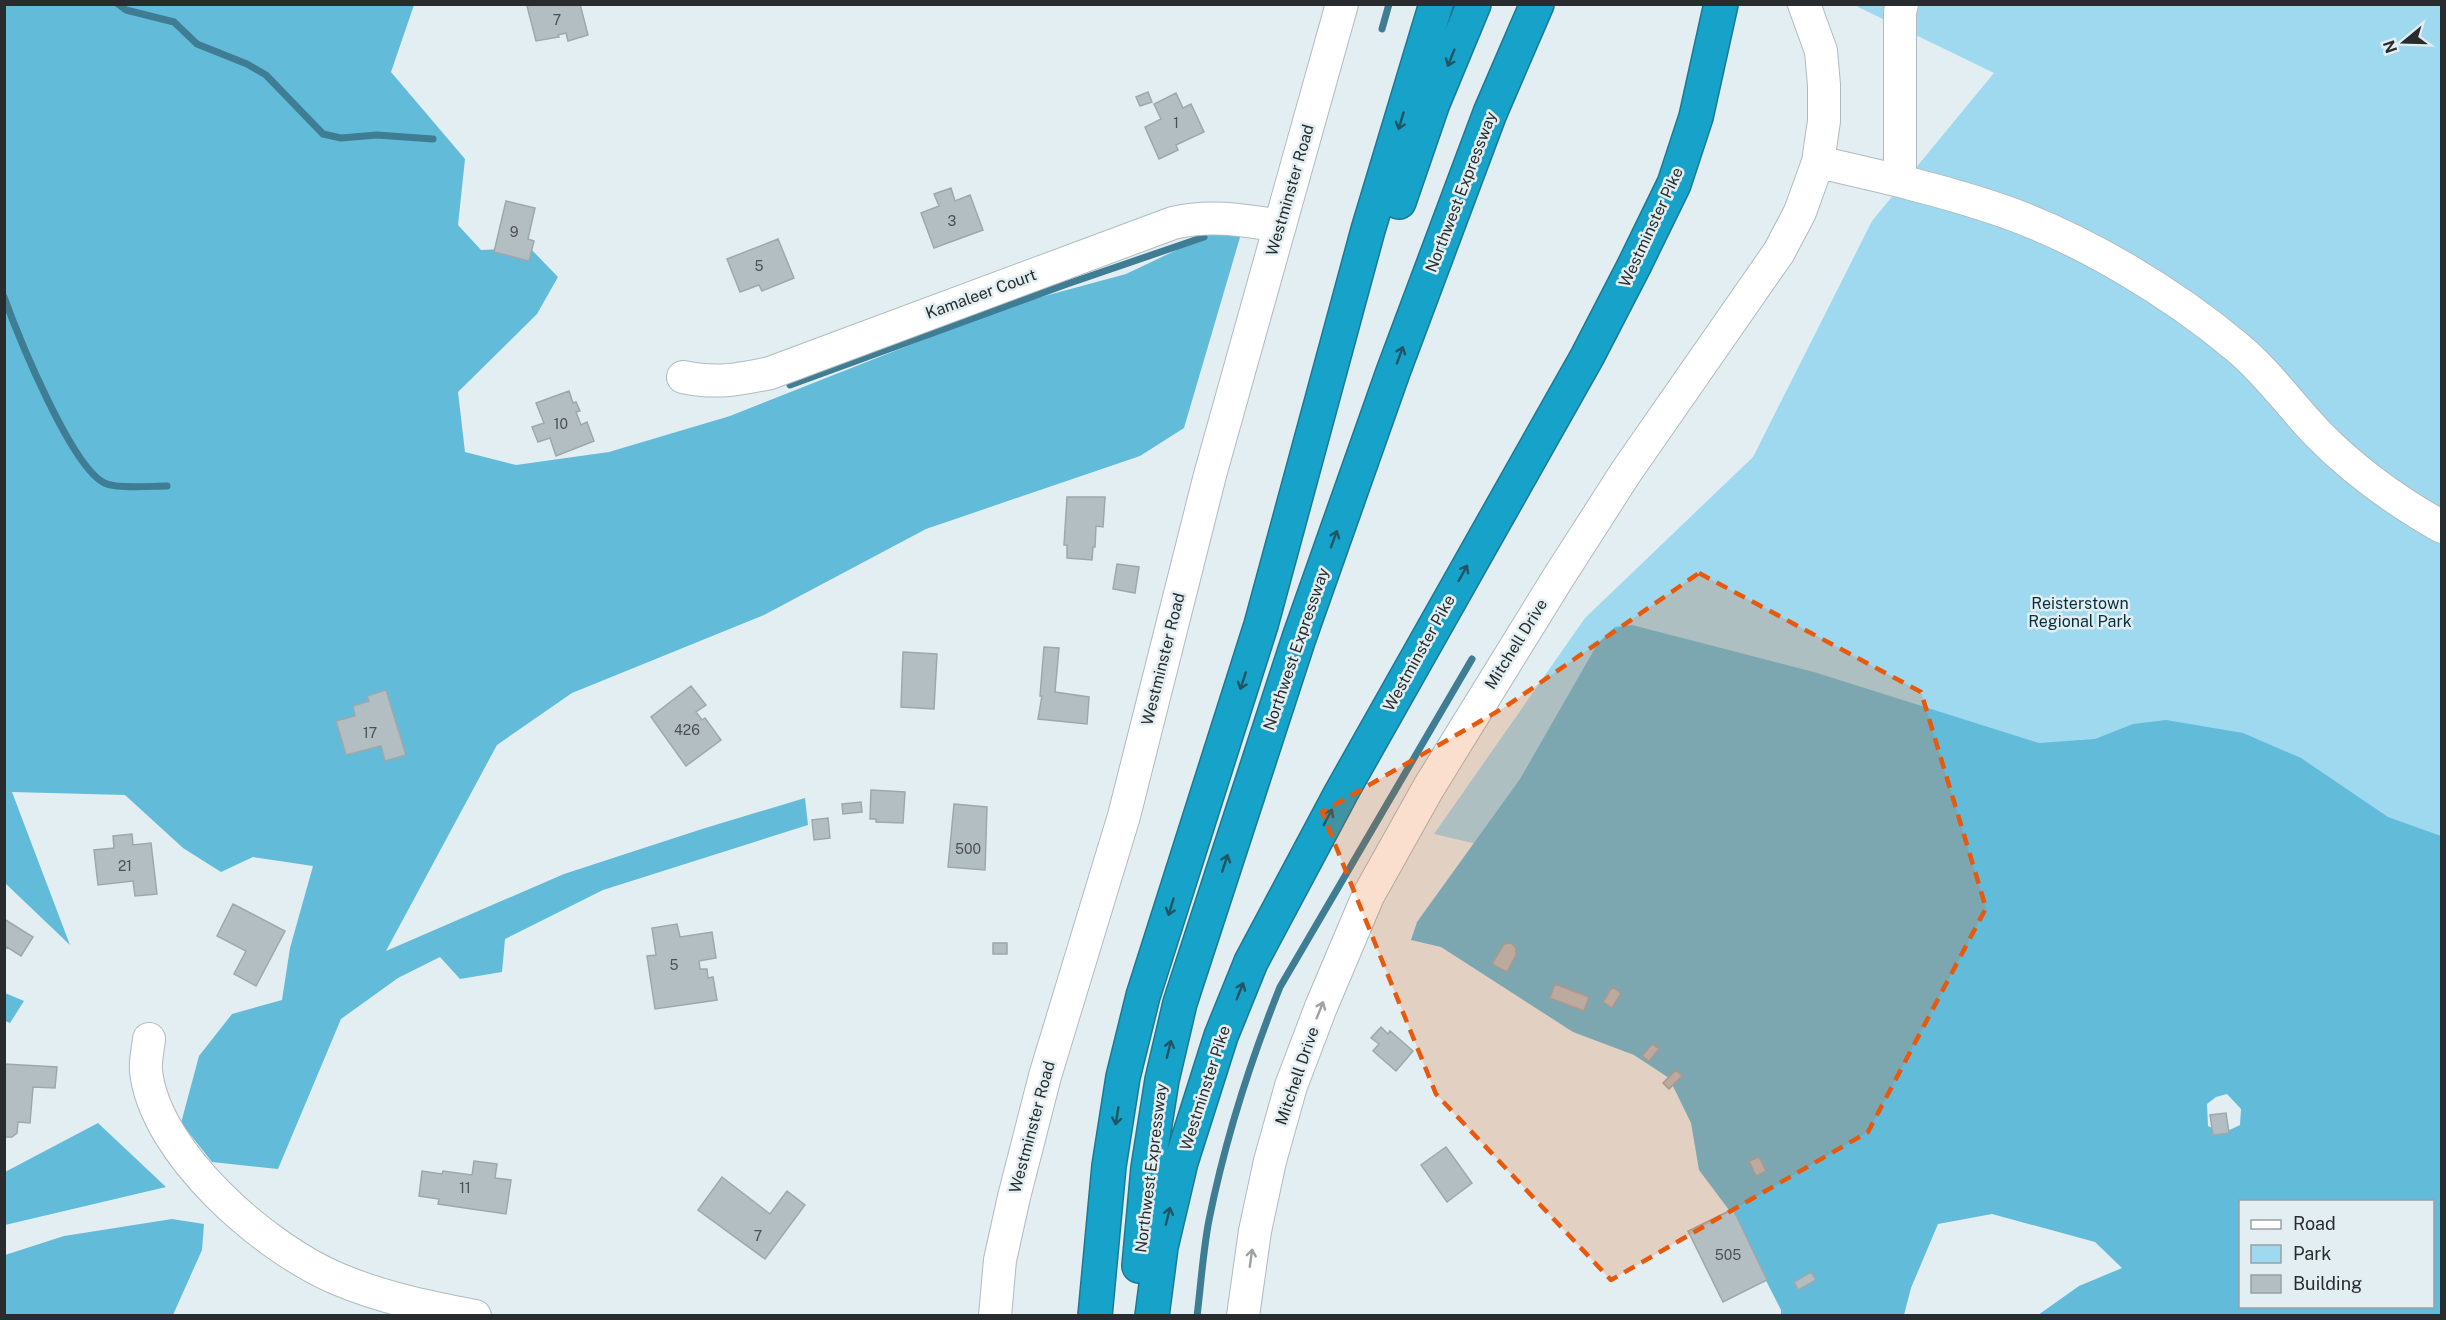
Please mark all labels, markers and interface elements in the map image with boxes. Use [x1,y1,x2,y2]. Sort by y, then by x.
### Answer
house number: 7 [553,12,561,28]
north arrow [2374,12,2434,72]
text: N [2379,38,2401,56]
one-way arrow [1445,49,1456,67]
street label: Northwest Expressway [1422,109,1501,275]
one-way arrow [1395,111,1406,130]
house number: 1 [1173,115,1179,131]
street label: Westminster Road [1262,122,1318,258]
street label: Westminster Pike [1615,164,1687,290]
house number: 3 [948,213,957,229]
house number: 9 [510,224,519,240]
house number: 5 [755,258,764,274]
street label: Kamaleer Court [923,265,1039,323]
one-way arrow [1395,346,1406,365]
house number: 10 [554,416,568,432]
one-way arrow [1330,530,1341,549]
street label: Northwest Expressway [1259,565,1333,733]
one-way arrow [1457,565,1469,582]
street label: Westminster Road [1137,591,1189,727]
street label: Westminster Pike [1379,592,1459,714]
park label: Reisterstown Regional Park [2028,594,2132,631]
street label: Mitchell Drive [1481,595,1551,693]
one-way arrow [1237,671,1248,690]
house number: 426 [674,722,700,738]
house number: 17 [363,725,377,741]
one-way arrow [1322,809,1334,826]
house number: 500 [955,841,981,857]
one-way arrow [1220,854,1231,873]
house number: 21 [118,858,132,874]
one-way arrow [1165,897,1176,916]
house number: 5 [670,957,679,973]
one-way arrow [1235,982,1246,1001]
one-way arrow [1315,1001,1326,1019]
street label: Westminster Pike [1176,1023,1234,1153]
street label: Mitchell Drive [1271,1024,1323,1128]
one-way arrow [1164,1040,1175,1060]
street label: Westminster Road [1005,1059,1059,1195]
street label: Northwest Expressway [1131,1082,1171,1254]
one-way arrow [1111,1105,1122,1125]
house number: 11 [459,1180,471,1196]
legend [2239,1200,2434,1308]
one-way arrow [1163,1207,1175,1226]
text: Road [2293,1213,2336,1234]
house number: 7 [754,1228,762,1244]
text: Park [2293,1243,2331,1264]
house number: 505 [1715,1247,1741,1263]
one-way arrow [1246,1248,1257,1268]
text: Building [2293,1273,2362,1294]

